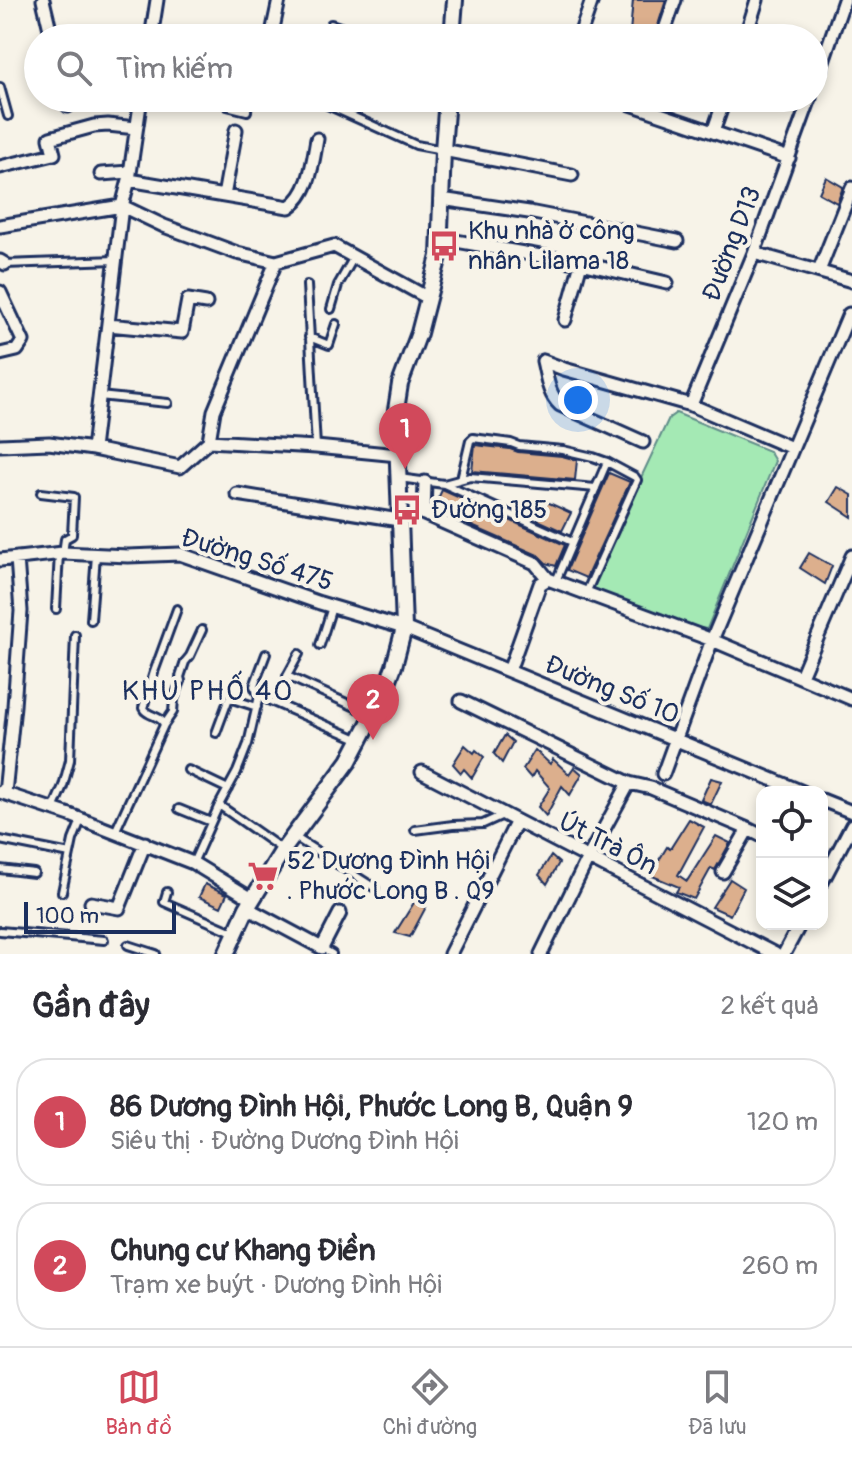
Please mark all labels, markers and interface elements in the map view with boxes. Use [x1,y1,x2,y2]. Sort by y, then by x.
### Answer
search box [24,24,828,112]
icon: search [52,46,96,90]
text: Tìm kiếm [116,50,233,87]
street label: Đường D13 [696,182,768,306]
place label: Khu nhà ở công nhân Lilama 18 [468,215,635,277]
bus stop icon: Khu nhà ở công nhân Lilama 18 [427,229,461,263]
your location [558,380,598,420]
pin: 1 [379,403,431,469]
bus stop icon: Đường 185 [390,493,424,527]
place label: Đường 185 [431,494,547,526]
street label: Đường Số 475 [177,522,337,598]
street label: Đường Số 10 [540,649,684,731]
district label: KHU PHỐ 40 [122,670,294,709]
pin: 2 [347,674,399,740]
map controls [756,786,828,930]
button: locate [756,786,828,858]
street label: Út Trà Ôn [553,806,663,882]
place label: 52 Dương Đình Hội . Phước Long B . Q9 [287,845,495,907]
button: layers [756,858,828,930]
supermarket icon: 52 Dương Đình Hội . Phước Long B . Q9 [246,859,280,893]
scale bar [24,898,176,934]
text: 100 m [36,902,99,930]
text: Gần đây [32,985,150,1028]
text: 2 kết quả [720,990,820,1022]
text: 86 Dương Đình Hội, Phước Long B, Quận 9 [110,1088,633,1125]
text: 1 [55,1106,65,1138]
text: 120 m [747,1106,818,1138]
text: Siêu thị · Đường Dương Đình Hội [110,1125,459,1157]
text: Chung cư Khang Điền [110,1232,376,1269]
text: 2 [53,1250,67,1282]
text: 260 m [742,1250,818,1282]
text: Trạm xe buýt · Dương Đình Hội [110,1269,442,1301]
tab: Bản đồ [105,1365,172,1441]
tab: Chỉ đường [382,1365,477,1441]
tab: Đã lưu [688,1365,747,1441]

